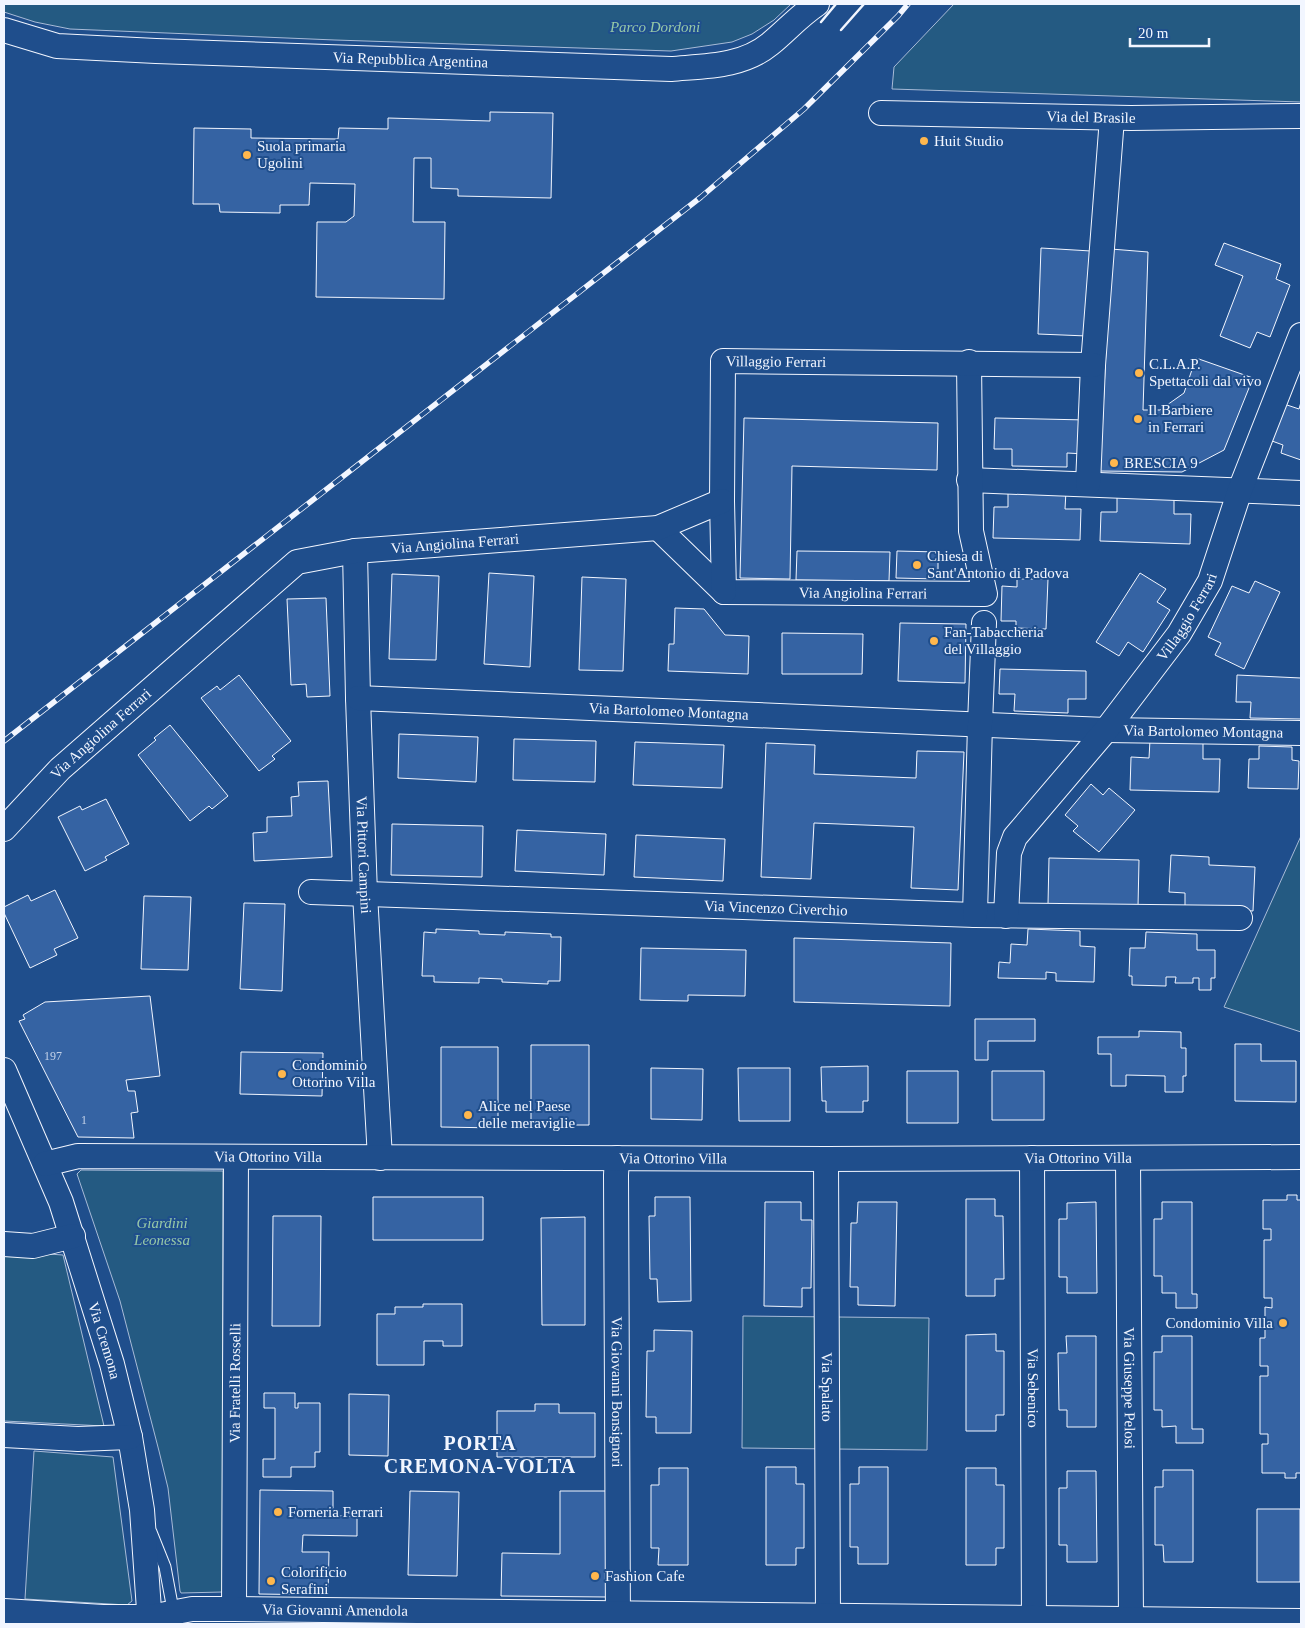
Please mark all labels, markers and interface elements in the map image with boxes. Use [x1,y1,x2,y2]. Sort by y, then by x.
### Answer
scale bar [1130,15,1209,47]
park label: Parco Dordoni [609,19,700,35]
text: 20 m [1138,25,1169,41]
street label: Via Repubblica Argentina [332,49,489,71]
street label: Via del Brasile [1046,108,1136,126]
place label: Huit Studio [934,133,1004,149]
marker: Huit Studio [918,135,930,147]
place label: Suola primaria Ugolini [257,138,346,171]
marker: Suola primaria Ugolini [241,149,253,161]
street label: Villaggio Ferrari [726,353,826,370]
place label: C.L.A.P. Spettacoli dal vivo [1149,356,1261,389]
marker: C.L.A.P. Spettacoli dal vivo [1133,367,1145,379]
place label: Il Barbiere in Ferrari [1148,402,1213,435]
marker: Il Barbiere in Ferrari [1132,413,1144,425]
place label: BRESCIA 9 [1124,455,1198,471]
marker: BRESCIA 9 [1108,457,1120,469]
street label: Via Angiolina Ferrari [390,531,520,556]
place label: Chiesa di Sant'Antonio di Padova [927,548,1069,581]
marker: Chiesa di Sant'Antonio di Padova [911,559,923,571]
street label: Villaggio Ferrari [1154,571,1220,664]
street label: Via Angiolina Ferrari [799,585,927,602]
place label: Fan-Tabaccheria del Villaggio [944,624,1044,657]
marker: Fan-Tabaccheria del Villaggio [928,635,940,647]
street label: Via Angiolina Ferrari [47,685,154,782]
street label: Via Bartolomeo Montagna [588,700,749,723]
street label: Via Bartolomeo Montagna [1123,722,1284,741]
street label: Via Pittori Campini [354,796,374,914]
street label: Via Vincenzo Civerchio [704,898,848,919]
house number: 197 [44,1049,62,1063]
place label: Condominio Ottorino Villa [292,1057,376,1090]
marker: Condominio Ottorino Villa [276,1068,288,1080]
place label: Alice nel Paese delle meraviglie [478,1098,575,1131]
marker: Alice nel Paese delle meraviglie [462,1109,474,1121]
house number: 1 [81,1113,87,1127]
street label: Via Ottorino Villa [214,1149,322,1165]
street label: Via Ottorino Villa [619,1150,727,1167]
street label: Via Ottorino Villa [1024,1150,1132,1166]
park label: Giardini Leonessa [133,1215,190,1248]
street label: Via Cremona [85,1300,123,1381]
place label: Condominio Villa [1165,1315,1273,1331]
street label: Via Giovanni Bonsignori [609,1317,625,1467]
marker: Condominio Villa [1277,1317,1289,1329]
street label: Via Fratelli Rosselli [227,1323,243,1443]
street label: Via Giuseppe Pelosi [1121,1327,1138,1449]
street label: Via Sebenico [1025,1348,1041,1428]
street label: Via Spalato [819,1352,835,1422]
district label: PORTA CREMONA-VOLTA [384,1432,576,1477]
place label: Forneria Ferrari [288,1504,383,1520]
marker: Forneria Ferrari [272,1506,284,1518]
place label: Colorificio Serafini [281,1564,347,1597]
place label: Fashion Cafe [605,1568,685,1584]
marker: Fashion Cafe [589,1570,601,1582]
marker: Colorificio Serafini [265,1575,277,1587]
street label: Via Giovanni Amendola [262,1601,408,1619]

